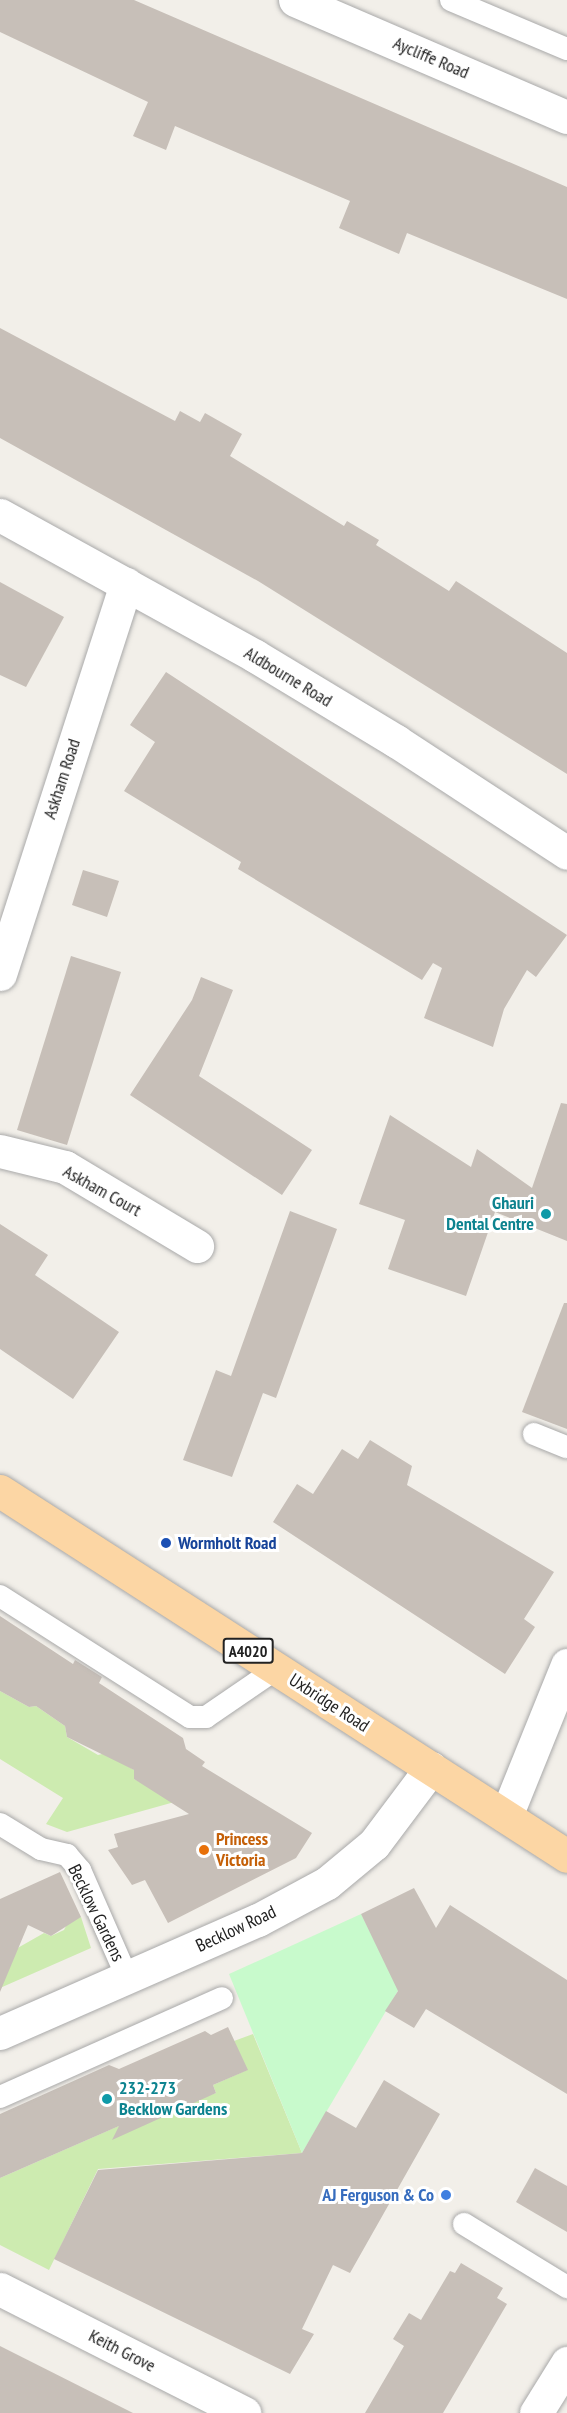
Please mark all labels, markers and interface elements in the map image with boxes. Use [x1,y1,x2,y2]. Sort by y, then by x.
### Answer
street label: Aycliffe Road [390,32,472,84]
street label: Aldbourne Road [240,642,336,712]
street label: Askham Road [39,736,85,822]
street label: Askham Court [59,1161,145,1221]
place label: Ghauri Dental Centre [446,1193,534,1236]
marker: Ghauri Dental Centre [539,1207,553,1221]
place label: Wormholt Road [178,1532,276,1554]
marker: Wormholt Road [159,1536,173,1550]
road number: A4020 [222,1638,274,1664]
street label: Uxbridge Road [285,1669,373,1737]
place label: Princess Victoria [216,1829,268,1872]
marker: Princess Victoria [197,1843,211,1857]
street label: Becklow Gardens [63,1861,129,1965]
street label: Becklow Road [192,1901,280,1957]
place label: 232-273 Becklow Gardens [119,2078,228,2120]
marker: 232-273 Becklow Gardens [100,2092,114,2106]
place label: AJ Ferguson & Co [322,2184,434,2206]
marker: AJ Ferguson & Co [439,2188,453,2202]
street label: Keith Grove [85,2325,159,2377]

